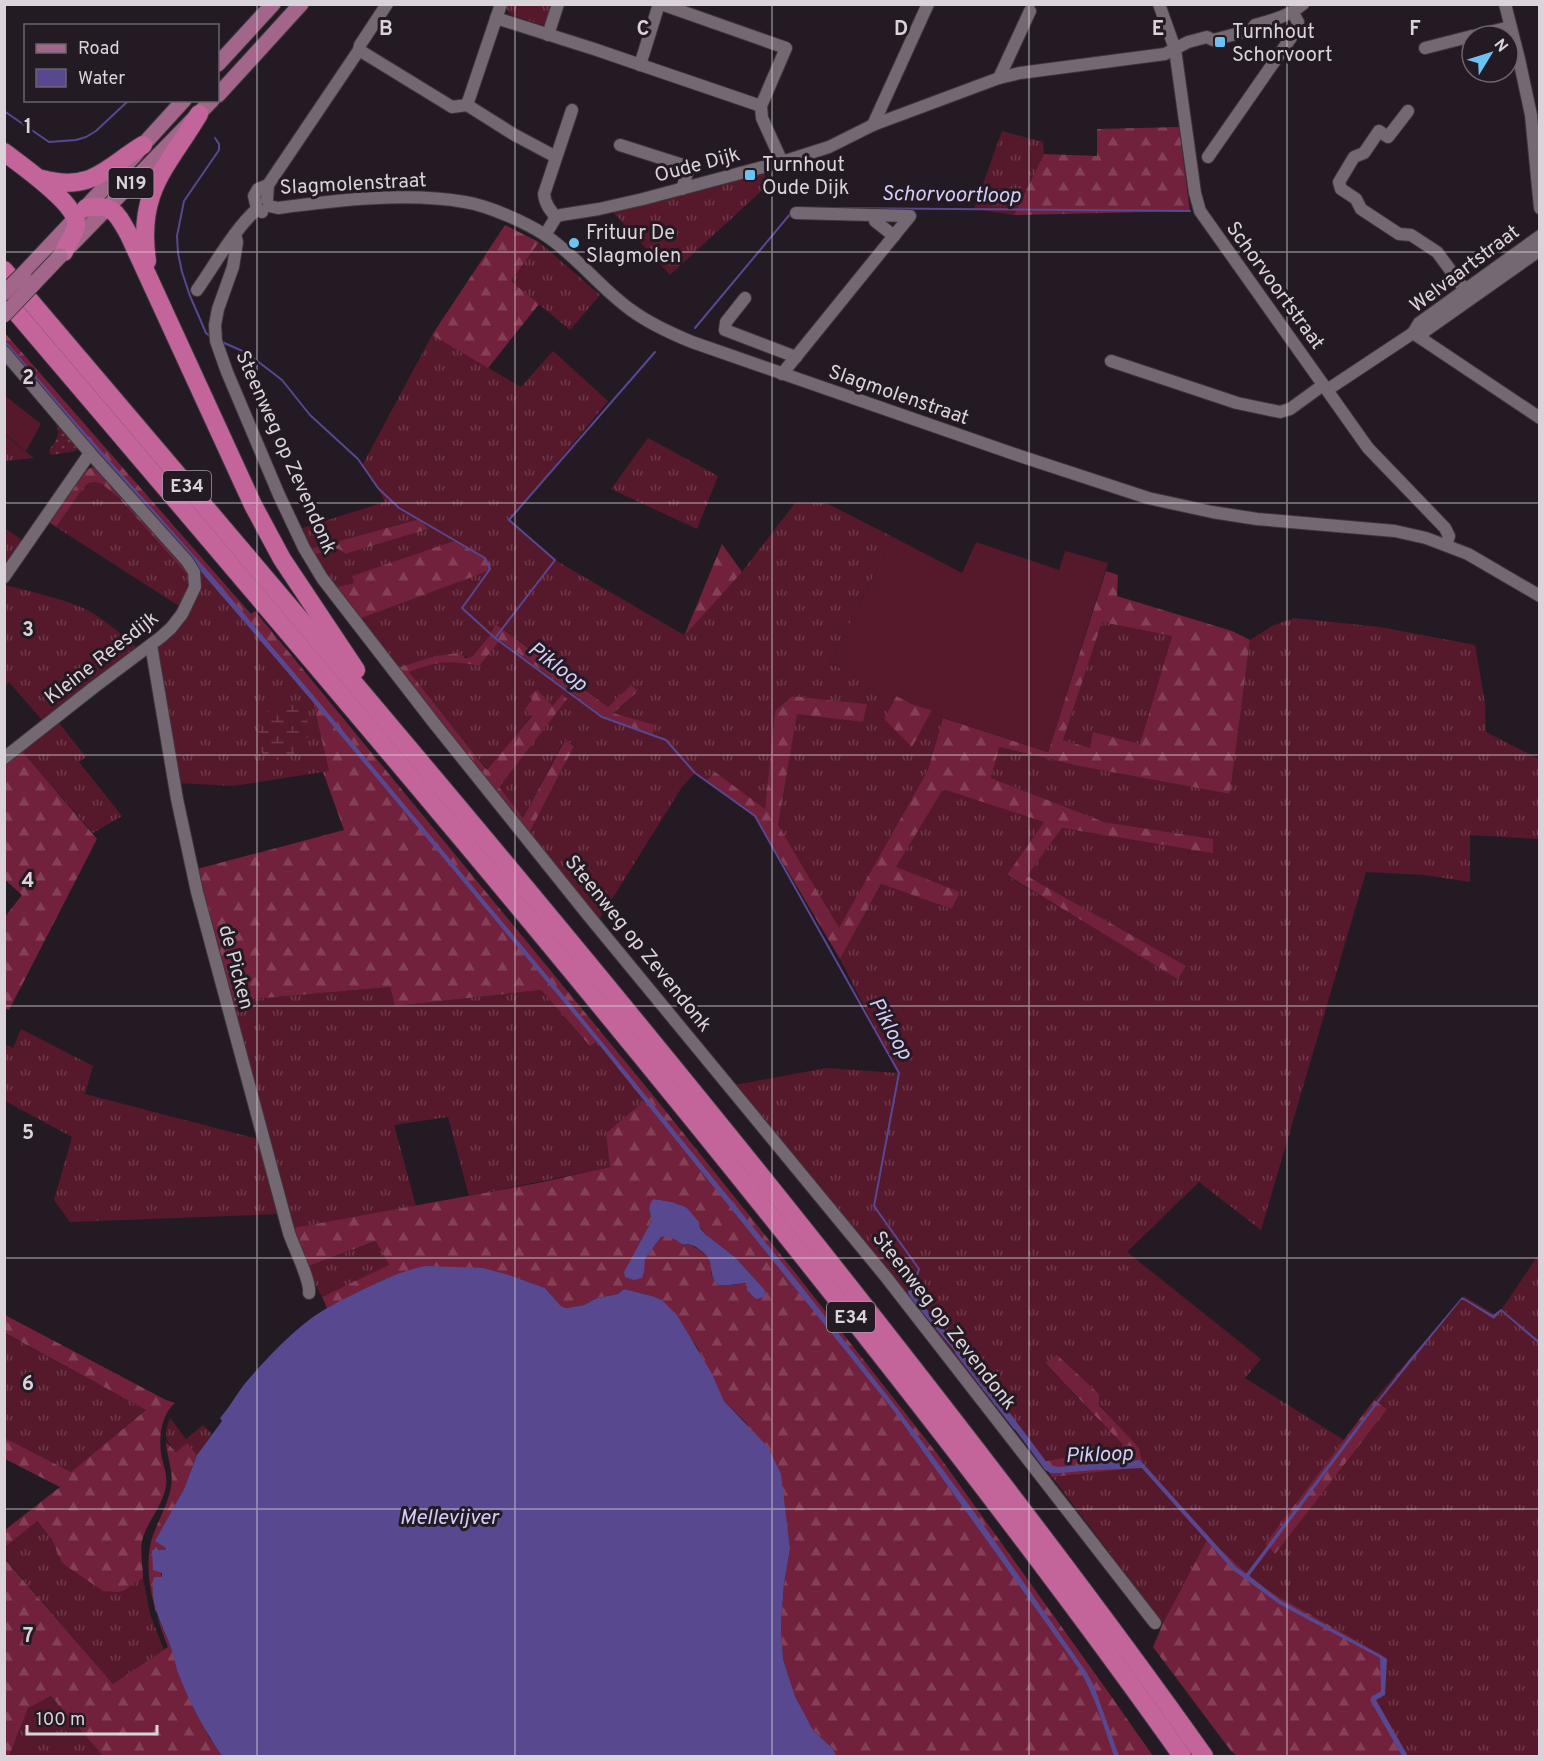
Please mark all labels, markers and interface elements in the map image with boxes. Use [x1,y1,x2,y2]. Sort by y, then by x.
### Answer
text: B [379,17,393,43]
text: C [637,17,649,43]
text: D [894,17,908,43]
text: E [1152,17,1164,43]
text: F [1409,17,1421,43]
place label: Turnhout Schorvoort [1232,20,1333,69]
legend [24,24,219,102]
north arrow [1460,24,1520,84]
marker: Turnhout Schorvoort [1213,35,1227,49]
text: N [1489,35,1512,57]
text: Road [78,38,120,61]
text: Water [78,68,125,91]
text: 1 [24,115,32,141]
street label: Oude Dijk [652,142,743,190]
place label: Turnhout Oude Dijk [762,153,849,202]
road number: N19 [108,168,154,198]
street label: Slagmolenstraat [279,168,427,202]
marker: Turnhout Oude Dijk [743,168,757,182]
water label: Schorvoortloop [881,181,1021,210]
street label: Schorvoortstraat [1219,217,1330,355]
street label: Welvaartstraat [1405,220,1525,319]
place label: Frituur De Slagmolen [586,221,681,270]
marker: Frituur De Slagmolen [567,236,581,250]
street label: Steenweg op Zevendonk [228,347,342,559]
street label: Slagmolenstraat [825,360,972,432]
text: 2 [22,366,34,392]
road number: E34 [163,471,211,501]
street label: Kleine Reesdijk [40,606,164,711]
text: 3 [22,618,34,644]
water label: Pikloop [522,636,593,699]
street label: Steenweg op Zevendonk [558,850,717,1038]
text: 4 [22,869,34,895]
street label: de Picken [211,922,259,1013]
water label: Pikloop [862,993,918,1065]
text: 5 [22,1121,34,1147]
street label: Steenweg op Zevendonk [865,1226,1021,1416]
road number: E34 [827,1302,875,1332]
text: 6 [22,1372,34,1398]
water label: Pikloop [1065,1441,1134,1470]
water label: Mellevijver [400,1505,500,1532]
text: 7 [23,1624,33,1650]
scale bar [27,1698,158,1736]
text: 100 m [36,1709,85,1732]

